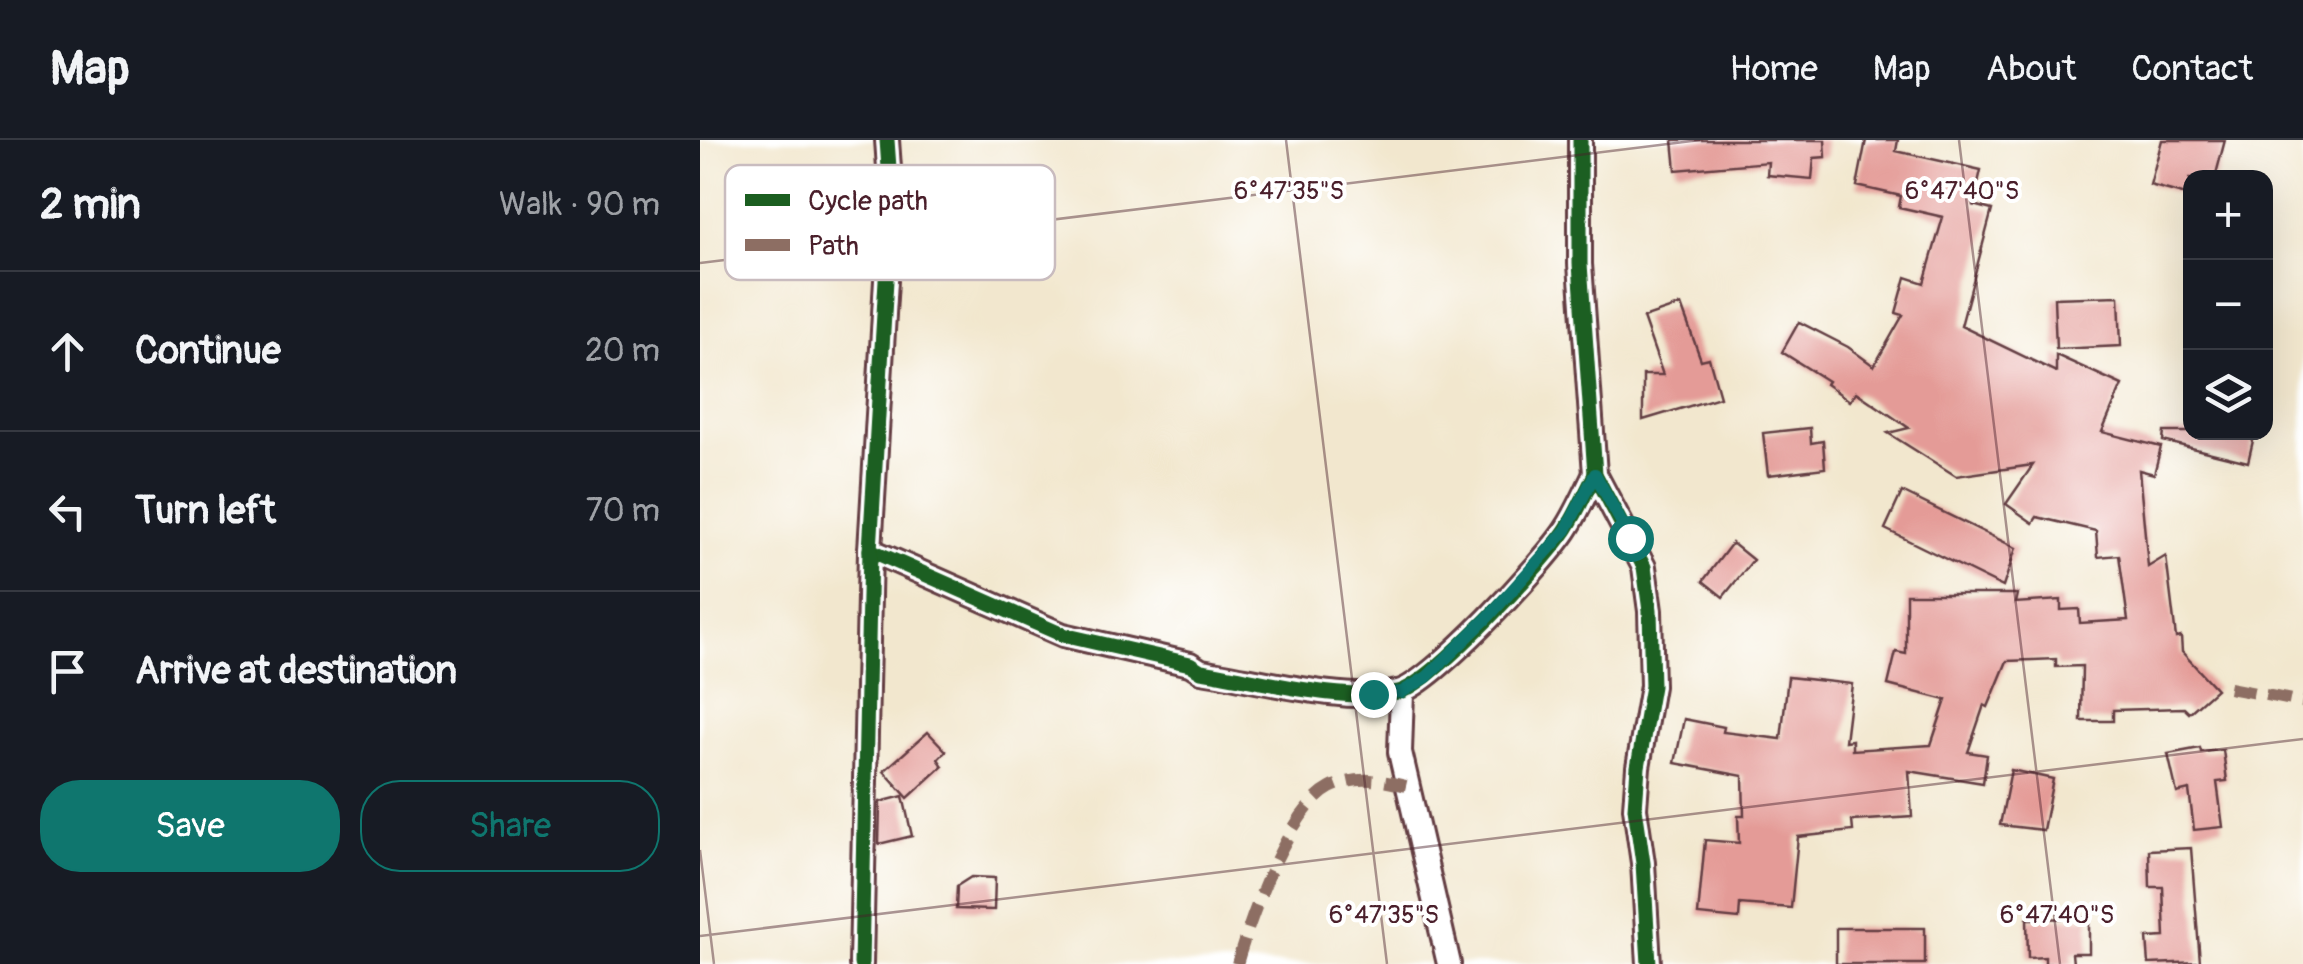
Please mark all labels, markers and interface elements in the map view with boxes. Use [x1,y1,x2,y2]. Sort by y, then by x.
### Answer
text: Map [50,39,130,99]
text: Home [1730,47,1818,91]
text: Map [1873,47,1931,91]
text: About [1986,47,2076,91]
text: Contact [2131,47,2253,91]
legend [725,165,1055,280]
map controls [2183,170,2273,440]
button: + [2183,170,2273,260]
text: 6°47'35"S [1234,176,1344,207]
text: 6°47'40"S [1905,176,2019,207]
text: 2 min [40,179,141,231]
text: Cycle path [808,184,928,219]
text: Walk · 90 m [499,185,660,225]
text: Path [808,229,859,264]
button: − [2183,260,2273,350]
icon: ahead [40,324,95,379]
text: Continue [135,327,281,375]
text: 20 m [585,331,660,371]
button: layers [2183,350,2273,440]
icon: left [40,484,95,539]
text: Turn left [135,487,276,535]
text: 70 m [586,491,660,531]
route start [1608,516,1654,562]
icon: arrive [40,644,95,699]
text: Arrive at destination [135,647,457,695]
route end [1351,672,1397,718]
button: Save [40,780,340,872]
button: Share [360,780,660,872]
text: 6°47'35"S [1329,900,1439,931]
text: 6°47'40"S [2000,900,2114,931]

